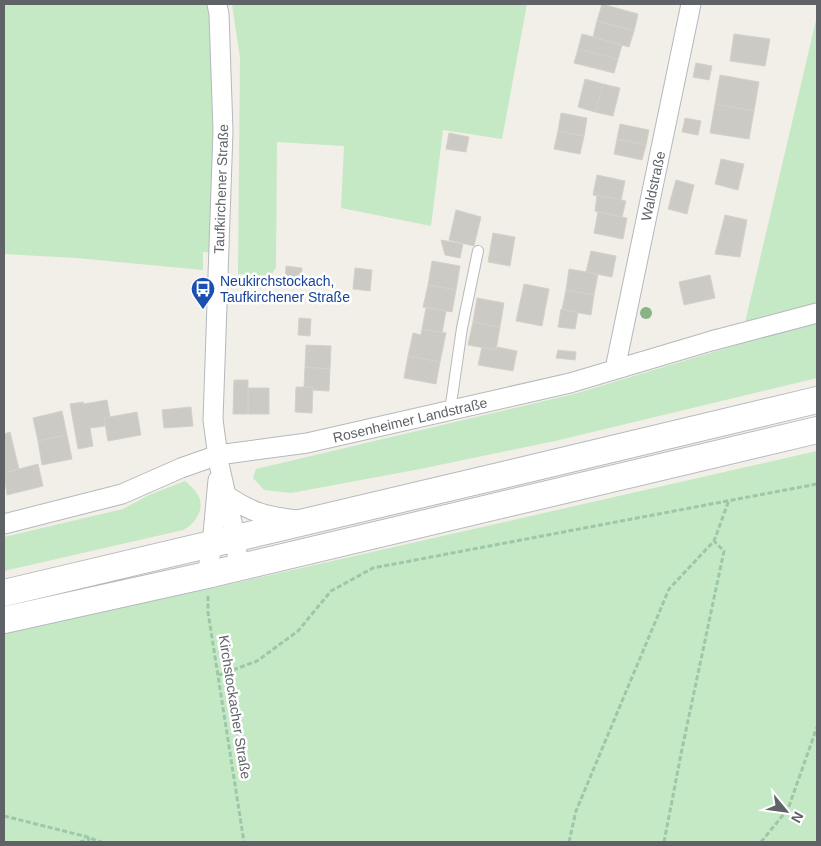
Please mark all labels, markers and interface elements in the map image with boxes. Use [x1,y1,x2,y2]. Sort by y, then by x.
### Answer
street label: Taufkirchener Straße [211,124,231,254]
street label: Waldstraße [638,149,668,222]
place label: Neukirchstockach, Taufkirchener Straße [220,273,350,305]
bus stop icon: Neukirchstockach, Taufkirchener Straße [190,276,216,310]
street label: Rosenheimer Landstraße [331,394,489,446]
street label: Kirchstockacher Straße [216,634,254,780]
north arrow [761,786,811,836]
text: N [788,809,807,826]

